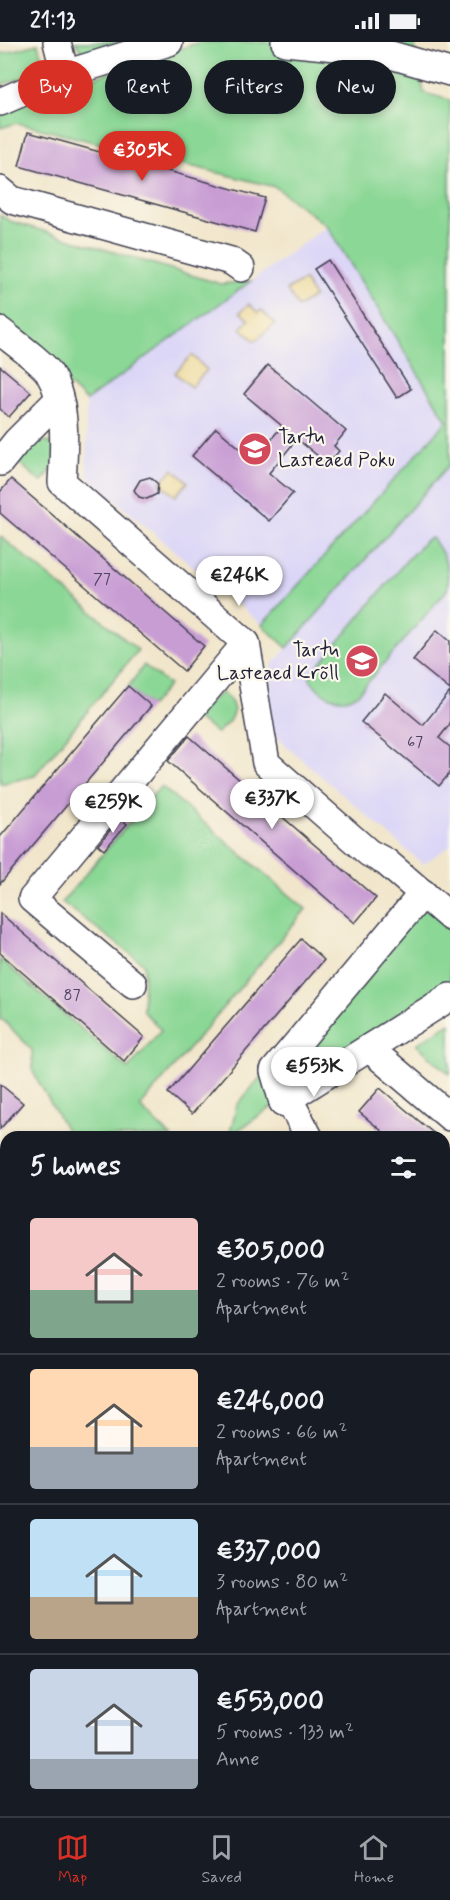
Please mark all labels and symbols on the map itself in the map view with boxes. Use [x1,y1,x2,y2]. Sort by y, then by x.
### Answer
pin: €305K [100,131,184,182]
place label: Tartu Lasteaed Poku [278,424,395,474]
school or university icon: Tartu Lasteaed Poku [237,431,273,467]
pin: €246K [197,556,281,607]
house number: 77 [93,569,111,590]
place label: Tartu Lasteaed Krõll [217,637,339,687]
school or university icon: Tartu Lasteaed Krõll [344,643,380,679]
house number: 67 [407,732,423,753]
pin: €337K [230,779,314,830]
pin: €259K [71,783,155,834]
house number: 87 [63,985,81,1006]
pin: €553K [272,1047,356,1098]

